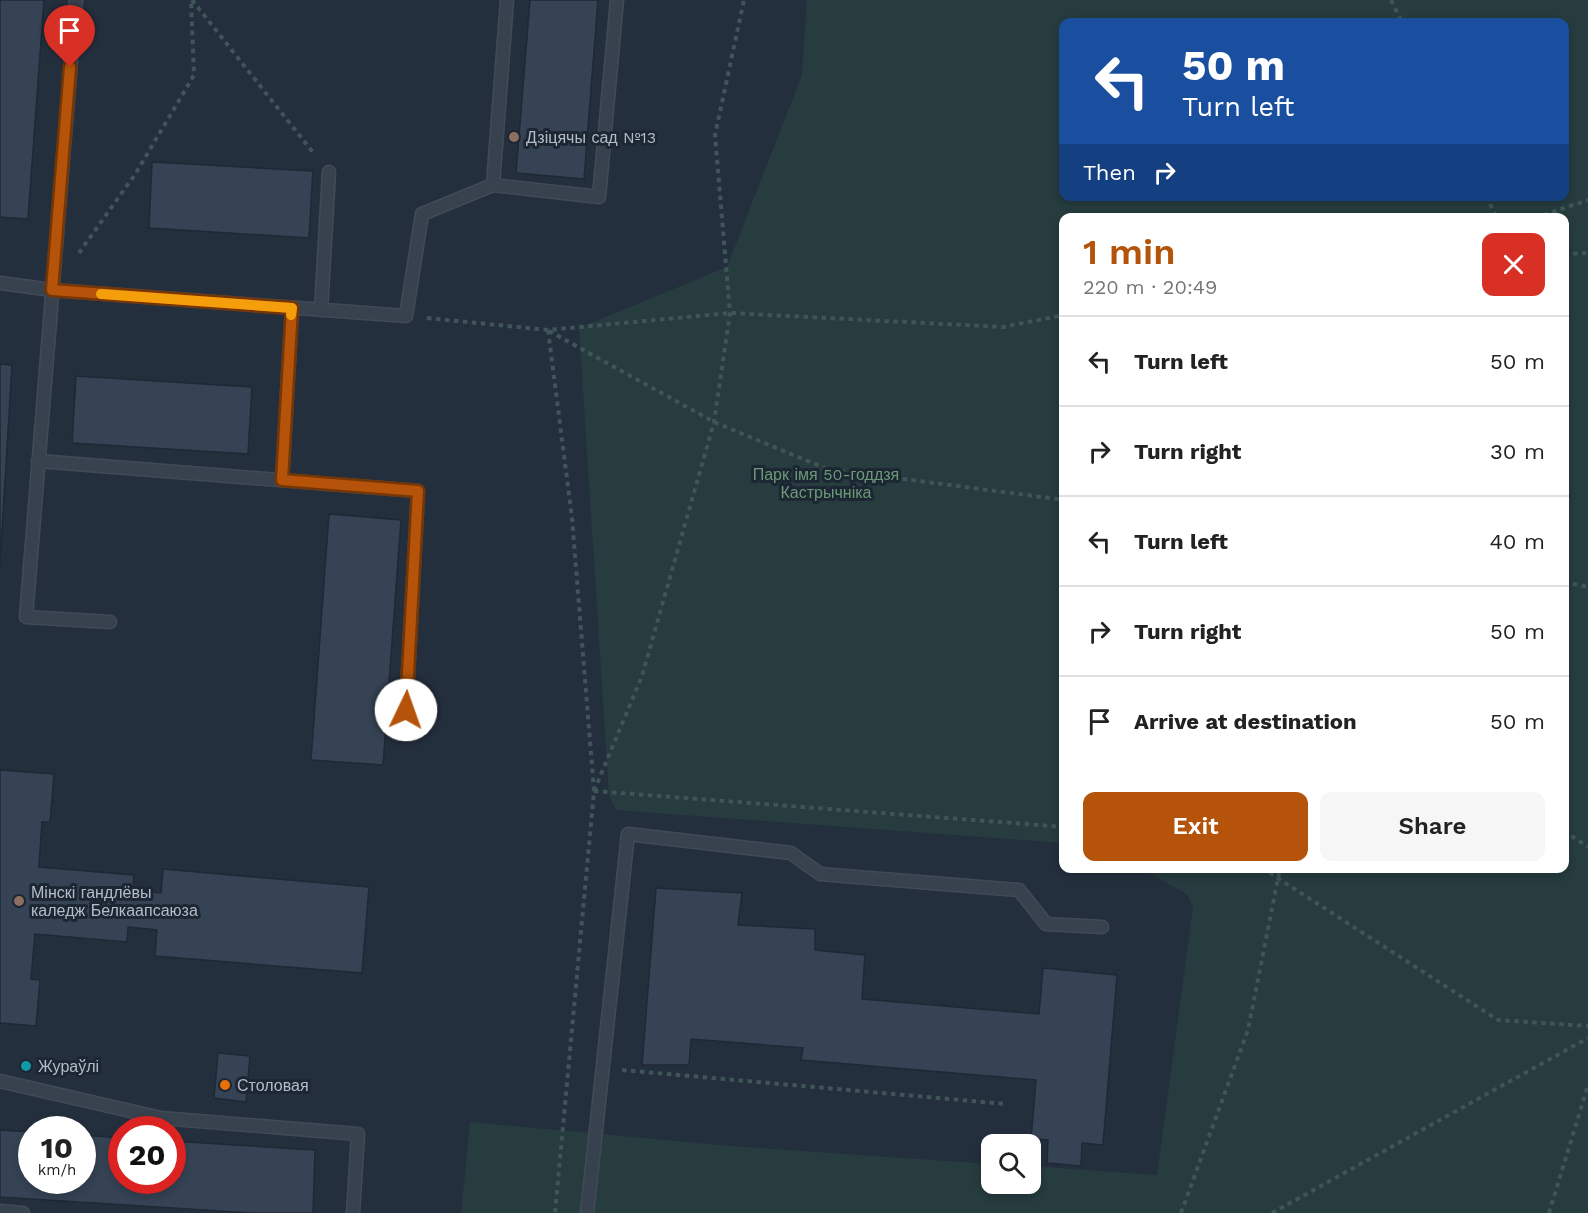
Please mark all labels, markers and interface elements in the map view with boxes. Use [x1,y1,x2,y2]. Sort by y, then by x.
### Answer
pin [44,5,95,67]
icon: arrive [53,14,86,47]
text: 50 m [1182,41,1285,90]
icon: left [1083,42,1161,120]
text: Turn left [1182,91,1294,123]
place label: Дзіцячы сад №13 [526,128,656,147]
marker: Дзіцячы сад №13 [507,130,521,144]
icon: right [1148,156,1181,189]
text: Then [1083,160,1136,185]
text: 1 min [1083,231,1175,273]
button: close [1482,233,1545,296]
text: 220 m · 20:49 [1083,275,1217,299]
icon: left [1083,345,1116,378]
text: Turn left [1134,349,1228,374]
text: 50 m [1490,349,1545,374]
icon: right [1083,435,1116,468]
text: Turn right [1134,439,1241,464]
text: 30 m [1490,439,1545,464]
park label: Парк імя 50-годдзя Кастрычніка [753,465,899,502]
icon: left [1083,525,1116,558]
text: Turn left [1134,529,1228,554]
text: 40 m [1489,529,1545,554]
icon: right [1083,615,1116,648]
text: Turn right [1134,619,1241,644]
text: 50 m [1490,619,1545,644]
position arrow [374,678,438,742]
icon: arrive [1083,705,1116,738]
text: Arrive at destination [1134,709,1357,734]
text: 50 m [1490,709,1545,734]
button: Exit [1083,792,1308,861]
button: Share [1320,792,1545,861]
place label: Мінскі гандлёвы каледж Белкаапсаюза [31,883,198,920]
marker: Мінскі гандлёвы каледж Белкаапсаюза [12,894,26,908]
place label: Жураўлі [38,1057,99,1076]
marker: Жураўлі [19,1059,33,1073]
place label: Столовая [237,1076,309,1095]
marker: Столовая [218,1078,232,1092]
speed limit sign: 20 [108,1116,186,1194]
text: 10 [41,1130,73,1165]
map controls [981,1134,1041,1194]
button: search [981,1134,1041,1194]
text: km/h [38,1161,76,1179]

